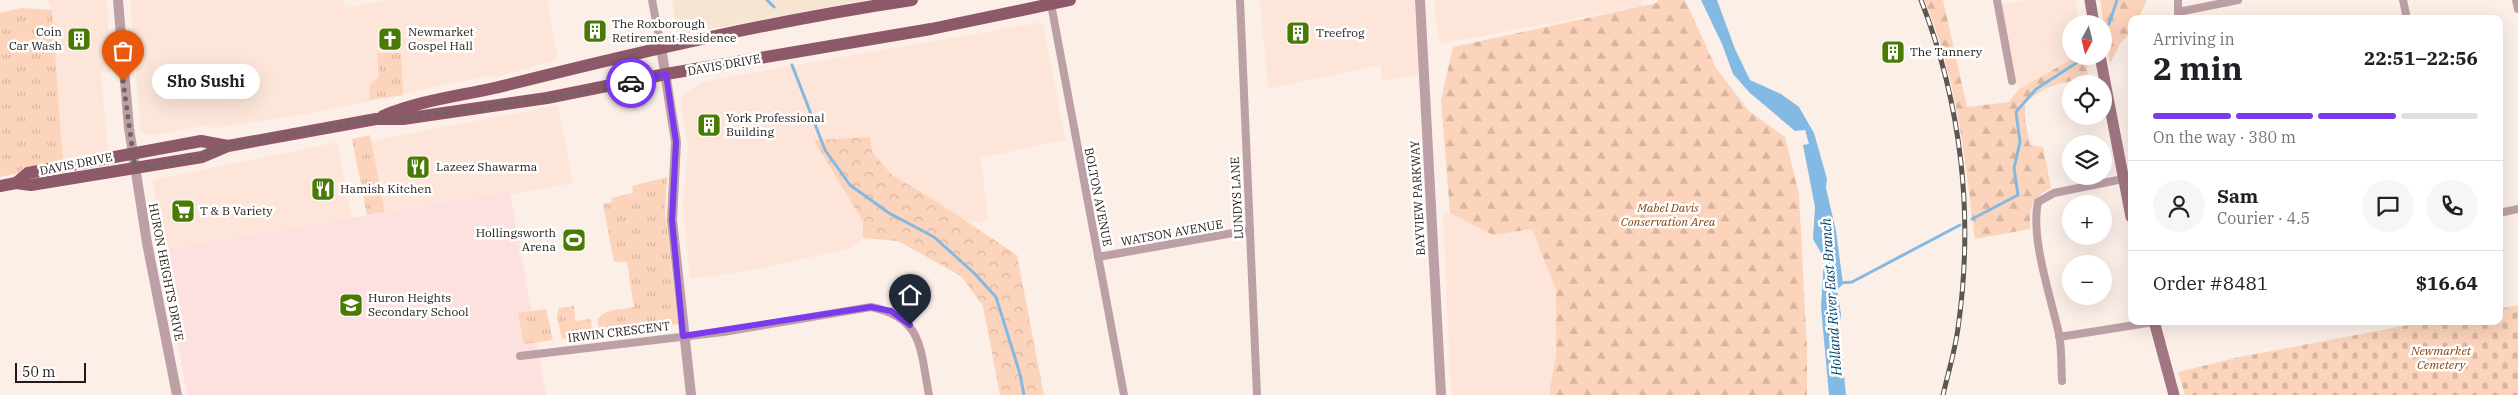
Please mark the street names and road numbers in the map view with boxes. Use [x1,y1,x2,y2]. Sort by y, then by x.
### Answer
street label: DAVIS DRIVE [686,51,762,78]
street label: BAYVIEW PARKWAY [1407,140,1428,256]
street label: BOLTON AVENUE [1082,146,1115,248]
street label: DAVIS DRIVE [38,149,114,178]
street label: LUNDYS LANE [1227,156,1246,240]
street label: HURON HEIGHTS DRIVE [146,202,187,342]
street label: WATSON AVENUE [1120,216,1224,249]
street label: IRWIN CRESCENT [567,318,671,345]

